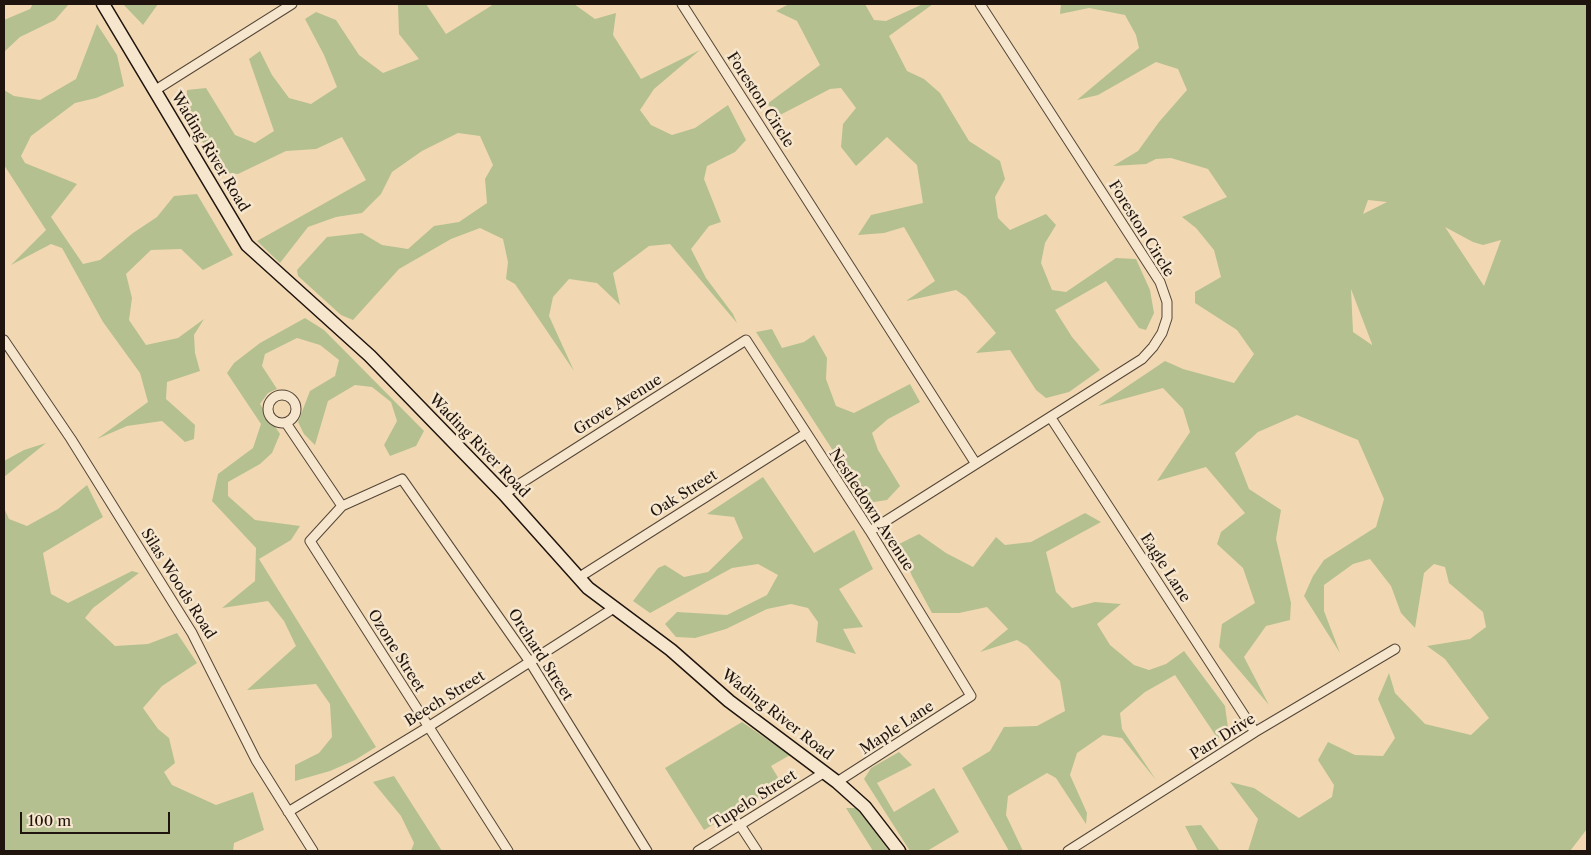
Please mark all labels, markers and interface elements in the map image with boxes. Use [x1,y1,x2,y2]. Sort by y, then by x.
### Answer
street label: Foreston Circle [722,49,798,151]
street label: Wading River Road [167,89,253,215]
street label: Foreston Circle [1104,178,1178,280]
street label: Grove Avenue [571,371,665,439]
street label: Wading River Road [425,391,533,501]
street label: Nestledown Avenue [825,446,917,574]
street label: Oak Street [647,466,721,522]
street label: Silas Woods Road [137,525,219,643]
street label: Eagle Lane [1136,530,1194,606]
street label: Orchard Street [504,606,576,704]
street label: Ozone Street [364,607,428,695]
street label: Wading River Road [718,666,836,764]
street label: Beech Street [402,667,488,731]
street label: Maple Lane [857,697,937,759]
street label: Parr Drive [1187,710,1259,764]
street label: Tupelo Street [708,766,800,834]
scale bar [22,802,172,834]
text: 100 m [28,811,71,830]

